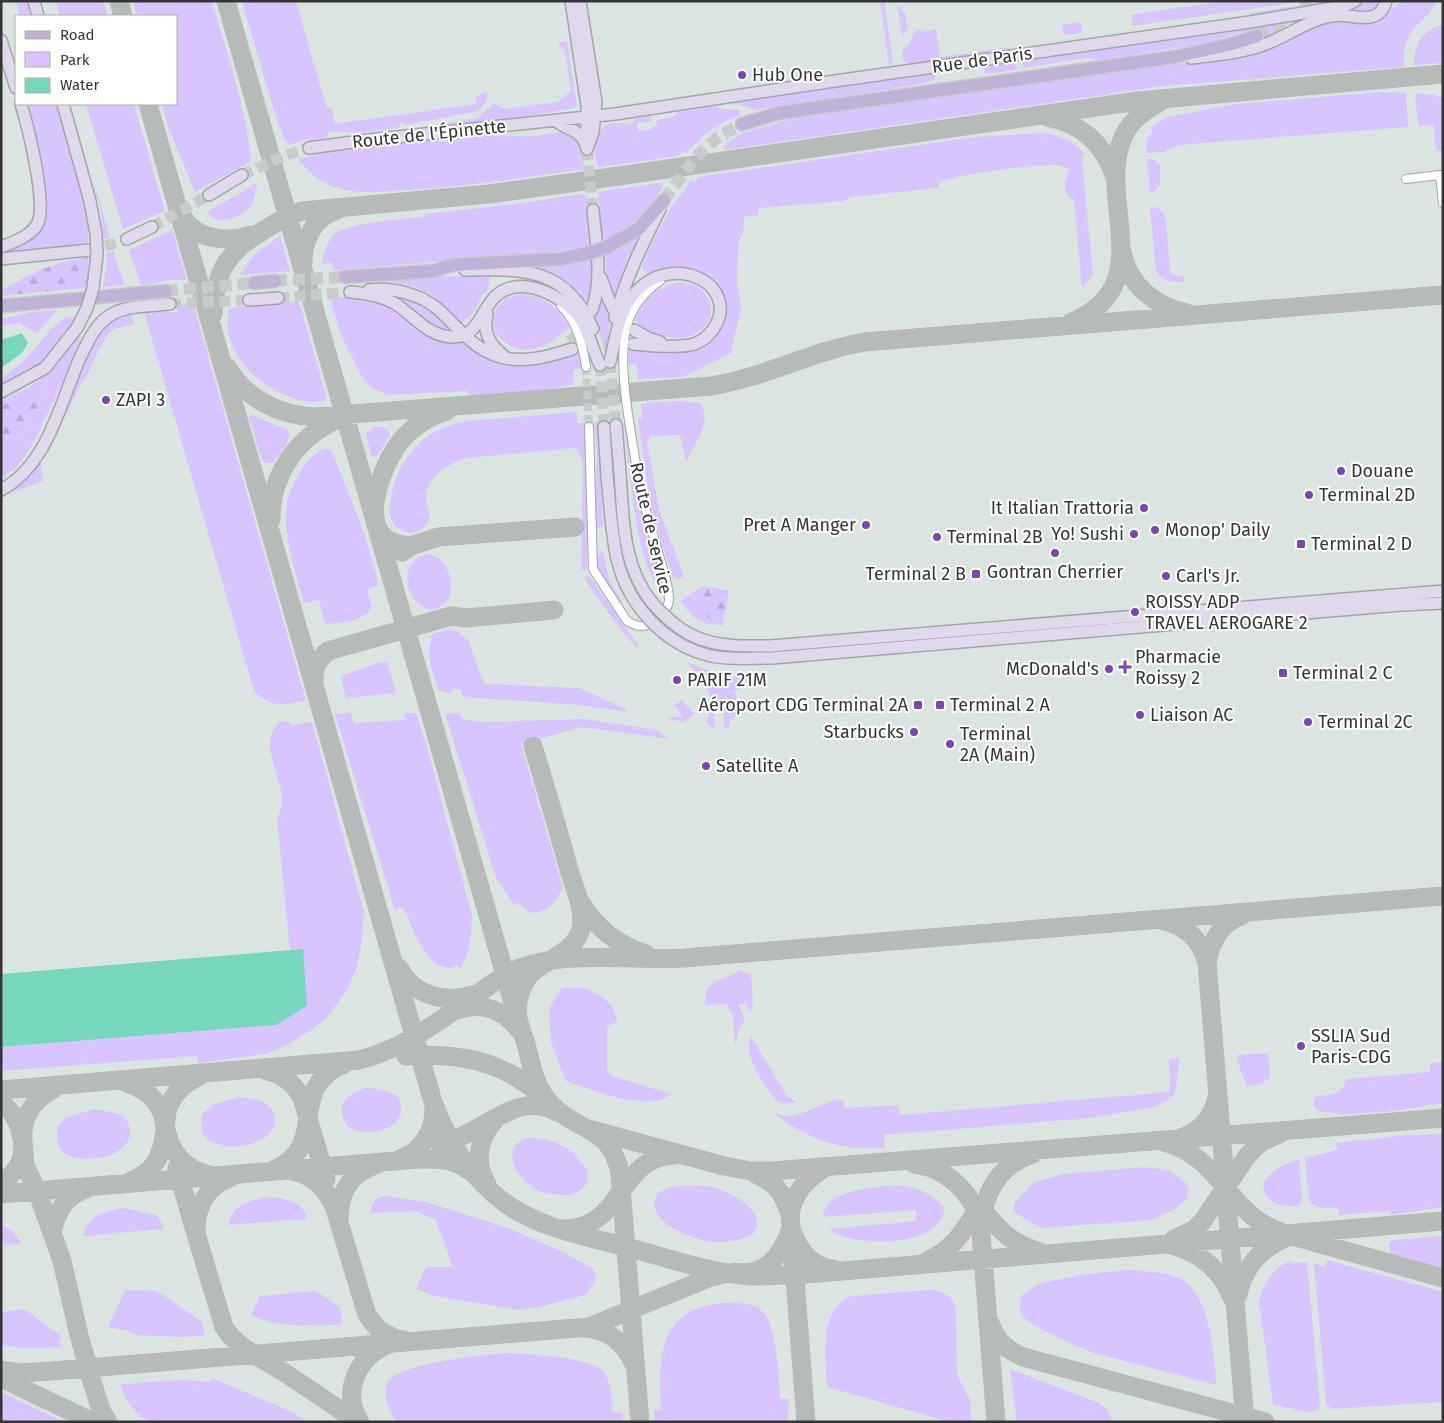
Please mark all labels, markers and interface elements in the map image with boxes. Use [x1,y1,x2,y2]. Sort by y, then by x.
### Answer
legend [15,15,178,105]
text: Road [60,26,95,44]
street label: Rue de Paris [930,42,1034,78]
text: Park [60,51,90,69]
place label: Hub One [752,64,823,86]
marker: Hub One [736,69,748,81]
text: Water [60,76,99,94]
street label: Route de l'Épinette [351,114,507,153]
place label: ZAPI 3 [116,389,165,411]
marker: ZAPI 3 [100,394,112,406]
street label: Route de service [625,460,677,596]
place label: Douane [1351,460,1414,482]
marker: Douane [1335,465,1347,477]
place label: Terminal 2D [1319,484,1415,506]
marker: Terminal 2D [1303,489,1315,501]
place label: It Italian Trattoria [991,497,1134,519]
marker: It Italian Trattoria [1138,502,1150,514]
place label: Pret A Manger [743,514,856,536]
marker: Pret A Manger [860,519,872,531]
place label: Monop' Daily [1165,519,1270,541]
place label: Yo! Sushi [1051,523,1124,545]
marker: Monop' Daily [1149,524,1161,536]
place label: Terminal 2B [947,526,1043,548]
marker: Yo! Sushi [1128,528,1140,540]
marker: Terminal 2B [931,531,943,543]
place label: Terminal 2 D [1311,533,1412,555]
marker: Terminal 2 D [1295,538,1307,550]
marker: Gontran Cherrier [1049,547,1061,559]
place label: Gontran Cherrier [987,561,1123,583]
place label: Terminal 2 B [866,563,966,585]
place label: Carl's Jr. [1176,565,1240,587]
marker: Terminal 2 B [970,568,982,580]
marker: Carl's Jr. [1160,570,1172,582]
place label: ROISSY ADP TRAVEL AEROGARE 2 [1145,591,1308,634]
marker: ROISSY ADP TRAVEL AEROGARE 2 [1129,606,1141,618]
place label: Pharmacie Roissy 2 [1135,646,1221,689]
place label: McDonald's [1006,658,1099,680]
marker: Pharmacie Roissy 2 [1119,661,1131,673]
place label: Terminal 2 C [1293,662,1393,684]
marker: McDonald's [1103,663,1115,675]
marker: Terminal 2 C [1277,667,1289,679]
place label: PARIF 21M [687,669,767,691]
marker: PARIF 21M [671,674,683,686]
place label: Aéroport CDG Terminal 2A [699,694,909,716]
place label: Terminal 2 A [950,694,1050,716]
marker: Aéroport CDG Terminal 2A [912,699,924,711]
marker: Terminal 2 A [934,699,946,711]
place label: Liaison AC [1150,704,1233,726]
marker: Liaison AC [1134,709,1146,721]
place label: Terminal 2C [1318,711,1413,733]
marker: Terminal 2C [1302,716,1314,728]
place label: Starbucks [824,721,904,743]
place label: Terminal 2A (Main) [960,723,1035,766]
marker: Starbucks [908,726,920,738]
marker: Terminal 2A (Main) [944,738,956,750]
place label: Satellite A [716,755,799,777]
marker: Satellite A [700,760,712,772]
place label: SSLIA Sud Paris-CDG [1311,1025,1391,1068]
marker: SSLIA Sud Paris-CDG [1295,1040,1307,1052]

